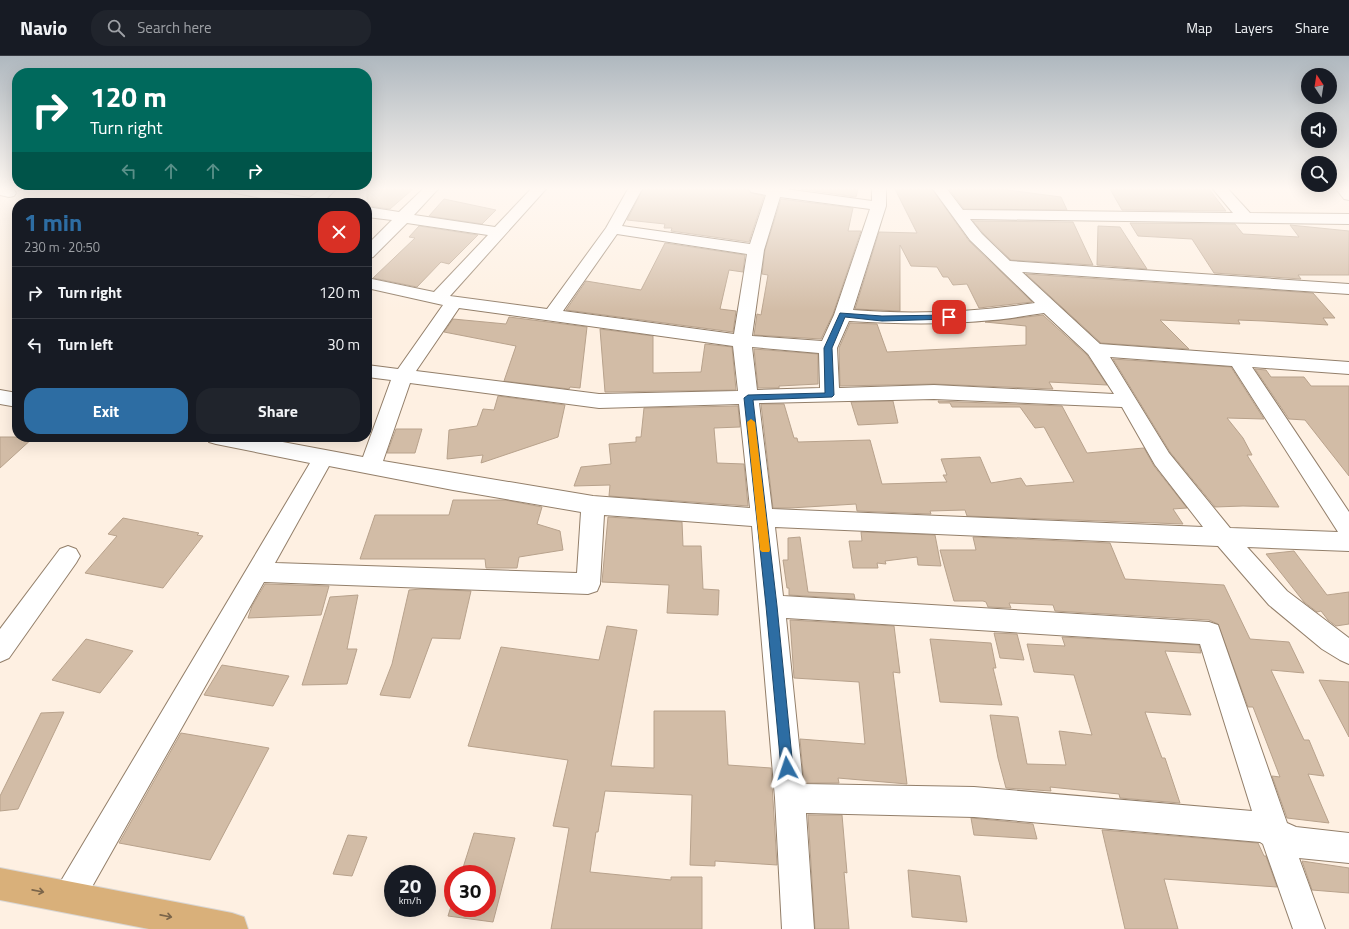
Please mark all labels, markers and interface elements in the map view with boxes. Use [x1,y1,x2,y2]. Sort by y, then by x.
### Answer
search box [91,10,371,46]
text: Navio [20,13,67,42]
text: Search here [137,16,212,39]
icon: search [105,17,127,39]
text: Map [1186,17,1212,38]
text: Layers [1234,17,1273,38]
text: Share [1295,17,1329,38]
north arrow [1301,68,1337,104]
map controls [1301,68,1337,192]
text: 120 m [90,75,167,118]
icon: right [24,84,76,136]
button: sound [1301,112,1337,148]
text: Turn right [90,114,163,141]
button: search [1301,156,1337,192]
icon: left [118,160,140,182]
icon: ahead [160,160,182,182]
icon: ahead [202,160,224,182]
icon: right [244,160,266,182]
text: 1 min [24,204,82,240]
button: close [318,211,360,253]
text: 230 m · 20:50 [24,237,100,257]
text: Turn right [58,281,122,304]
text: 120 m [319,281,360,304]
icon: right [24,282,46,304]
pin [932,300,966,334]
icon: arrive [938,306,960,328]
text: Turn left [58,333,113,356]
text: 30 m [327,333,360,356]
icon: left [24,334,46,356]
button: Exit [24,388,188,434]
button: Share [196,388,360,434]
position arrow [766,747,808,789]
speed limit sign: 30 [444,865,496,917]
text: 20 [399,870,421,901]
one-way arrow [31,888,44,896]
text: km/h [399,893,421,908]
one-way arrow [159,912,172,920]

